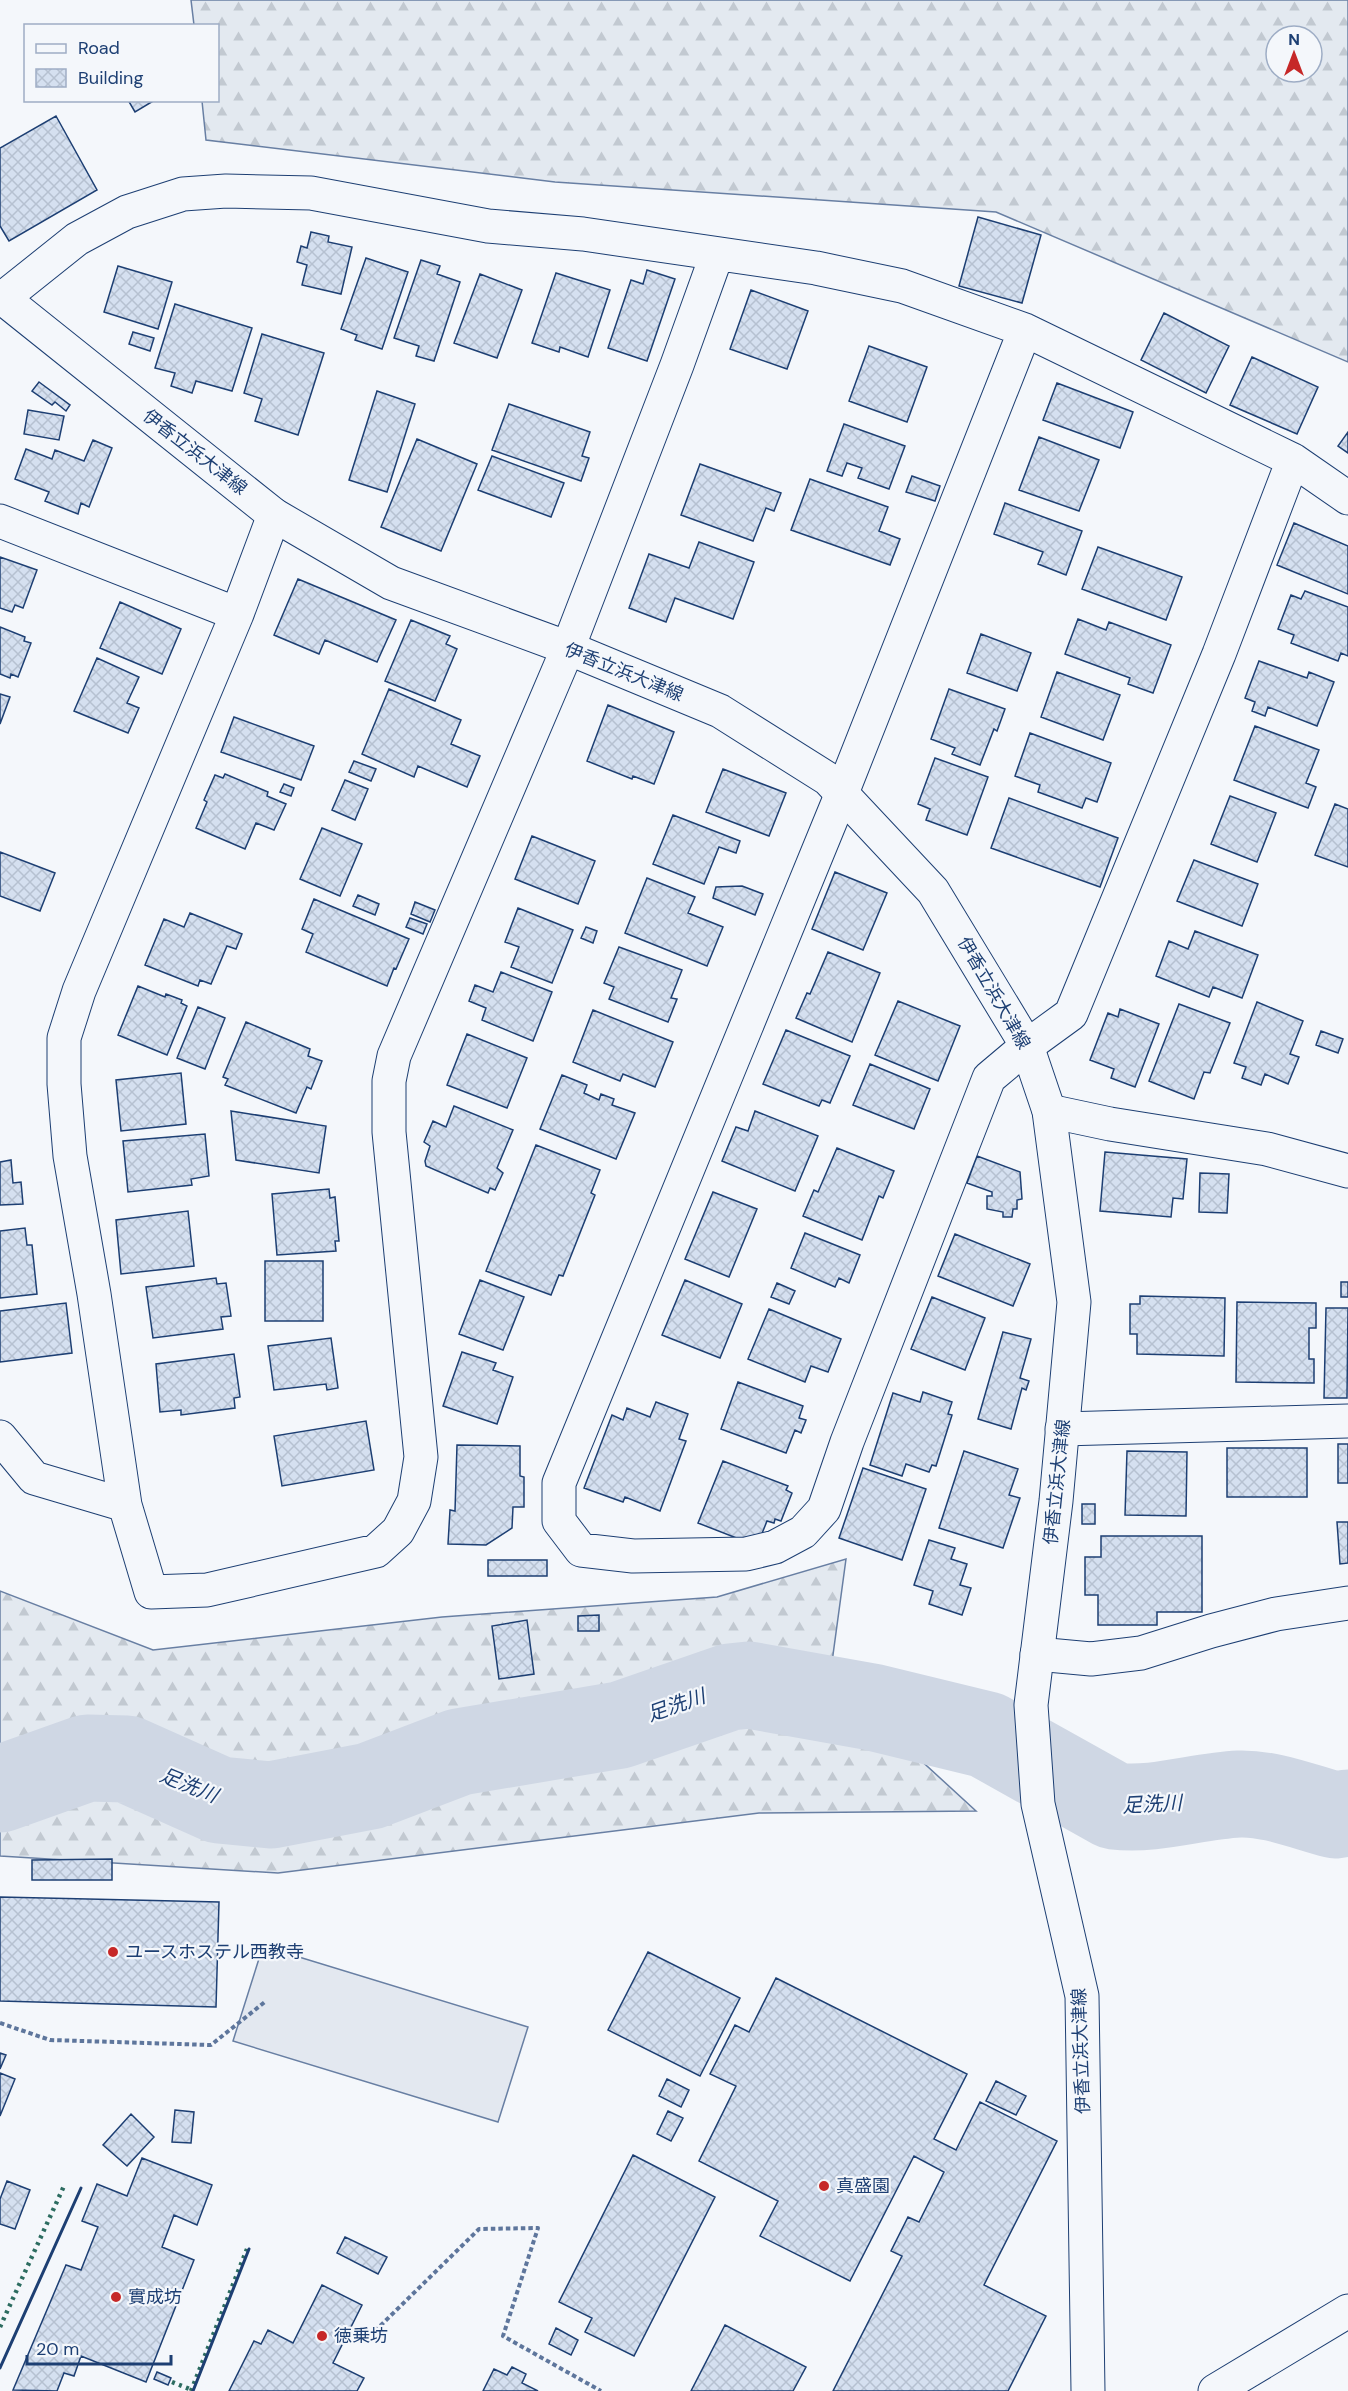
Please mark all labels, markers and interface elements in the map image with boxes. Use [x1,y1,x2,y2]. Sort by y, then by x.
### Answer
legend [24,24,219,102]
north arrow [1264,24,1324,84]
text: N [1288,29,1300,50]
text: Road [78,36,120,60]
text: Building [78,66,143,90]
street label: 伊香立浜大津線 [138,404,252,500]
street label: 伊香立浜大津線 [561,637,687,707]
street label: 伊香立浜大津線 [952,932,1036,1054]
street label: 伊香立浜大津線 [1038,1418,1076,1546]
water label: 足洗川 [643,1682,710,1727]
water label: 足洗川 [156,1762,224,1809]
water label: 足洗川 [1121,1789,1185,1819]
place label: ユースホステル西教寺 [125,1940,304,1964]
marker: ユースホステル西教寺 [106,1945,120,1959]
street label: 伊香立浜大津線 [1067,1988,1095,2114]
place label: 真盛園 [836,2174,890,2198]
marker: 真盛園 [817,2179,831,2193]
place label: 實成坊 [128,2285,182,2309]
marker: 實成坊 [109,2290,123,2304]
place label: 徳乗坊 [334,2324,388,2348]
scale bar [27,2328,171,2366]
marker: 徳乗坊 [315,2329,329,2343]
text: 20 m [36,2337,79,2361]

